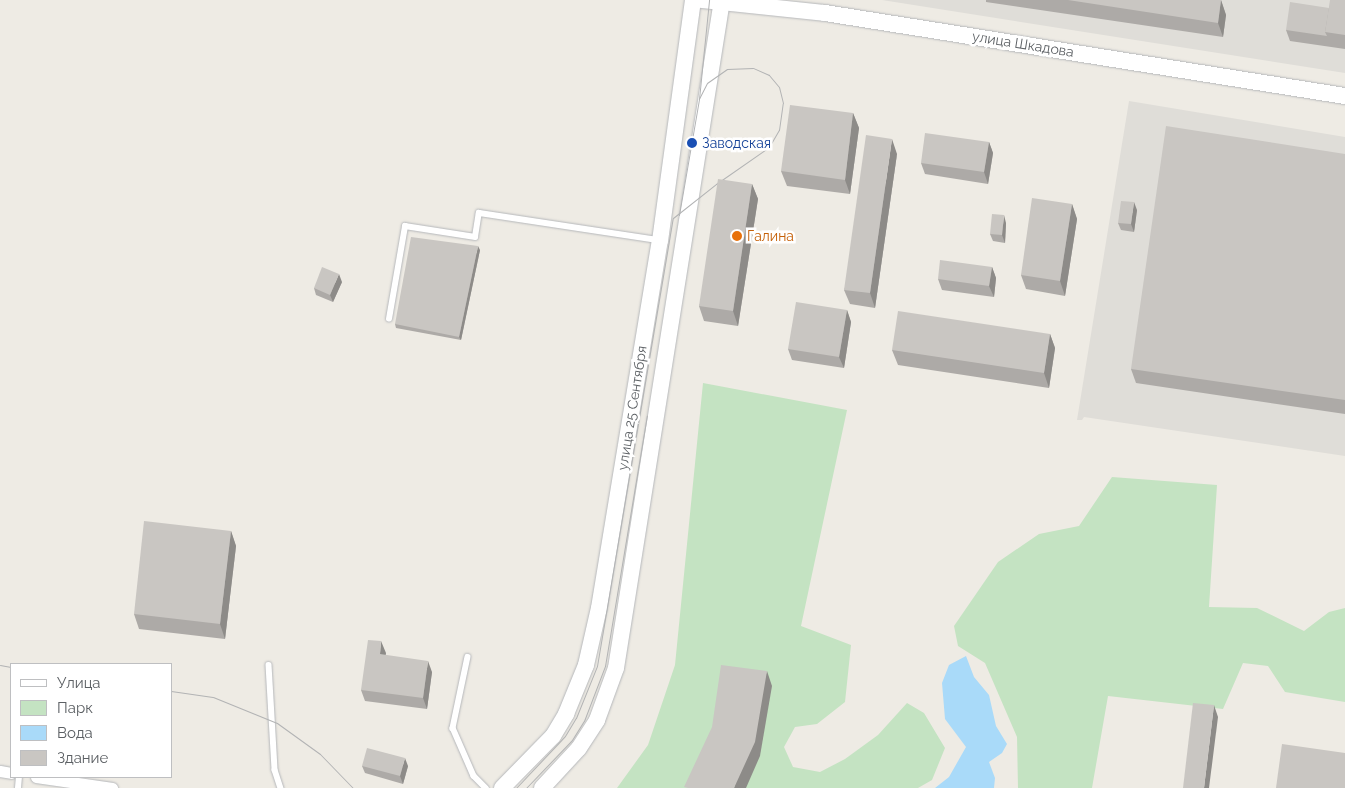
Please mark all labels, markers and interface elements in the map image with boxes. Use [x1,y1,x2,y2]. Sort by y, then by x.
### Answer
street label: улица Шкадова [971,28,1075,60]
place label: Заводская [702,135,771,151]
marker: Заводская [686,137,698,149]
place label: Галина [747,228,794,244]
marker: Галина [731,230,743,242]
street label: улица 25 Сентября [614,345,650,471]
legend [10,663,172,778]
text: Улица [57,674,101,692]
text: Парк [57,699,93,717]
text: Вода [57,724,93,742]
text: Здание [57,749,108,767]

